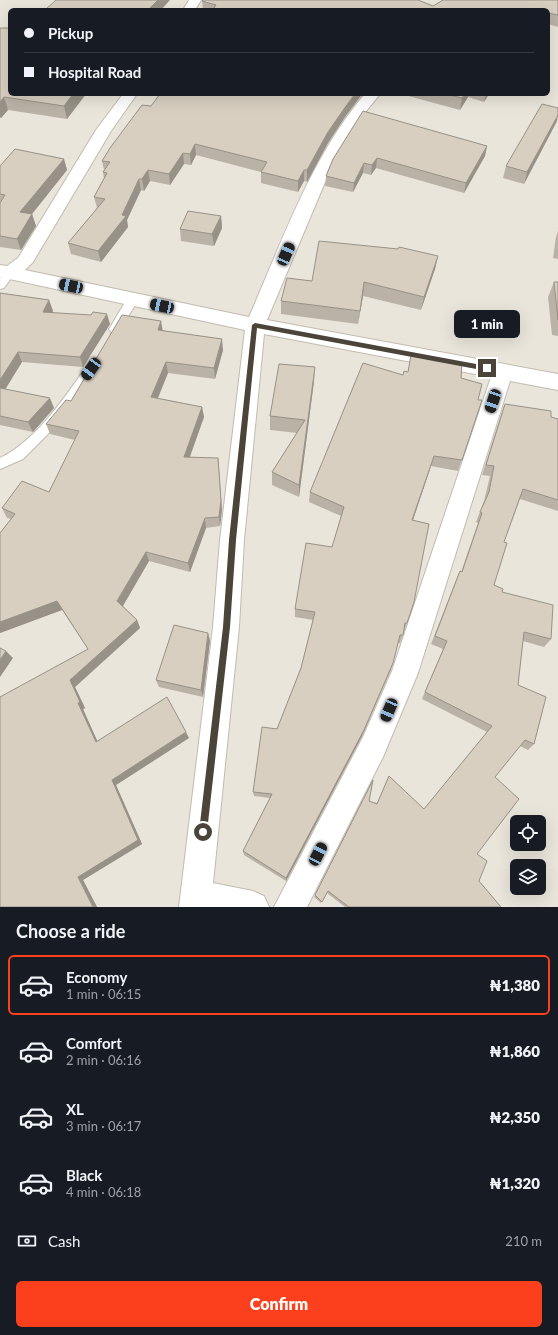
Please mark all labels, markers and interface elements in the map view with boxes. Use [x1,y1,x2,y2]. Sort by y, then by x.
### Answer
text: Pickup [48,24,93,42]
text: Hospital Road [48,63,141,81]
car [276,241,296,267]
car [58,278,84,294]
car [149,298,175,314]
callout: 1 min [454,310,520,338]
text: 1 min [471,316,503,332]
car [79,356,103,382]
route end [478,359,496,377]
car [484,388,502,414]
car [379,697,399,723]
map controls [510,815,546,895]
button: locate [510,815,546,851]
route start [194,823,212,841]
car [307,841,329,867]
button: layers [510,859,546,895]
text: Choose a ride [16,920,125,942]
icon: car [18,967,54,1003]
text: Economy [66,968,127,986]
text: ₦1,380 [490,976,540,994]
text: 1 min · 06:15 [66,986,141,1002]
icon: car [18,1033,54,1069]
text: Comfort [66,1034,122,1052]
text: ₦1,860 [490,1042,540,1060]
text: 2 min · 06:16 [66,1052,141,1068]
icon: car [18,1099,54,1135]
text: XL [66,1100,84,1118]
text: ₦2,350 [490,1108,540,1126]
text: 3 min · 06:17 [66,1118,141,1134]
icon: car [18,1165,54,1201]
text: Black [66,1166,102,1184]
text: ₦1,320 [490,1174,540,1192]
text: 4 min · 06:18 [66,1184,141,1200]
icon: cash [16,1230,38,1252]
text: Cash [48,1232,80,1250]
text: 210 m [505,1233,542,1249]
button: Confirm [16,1281,542,1327]

